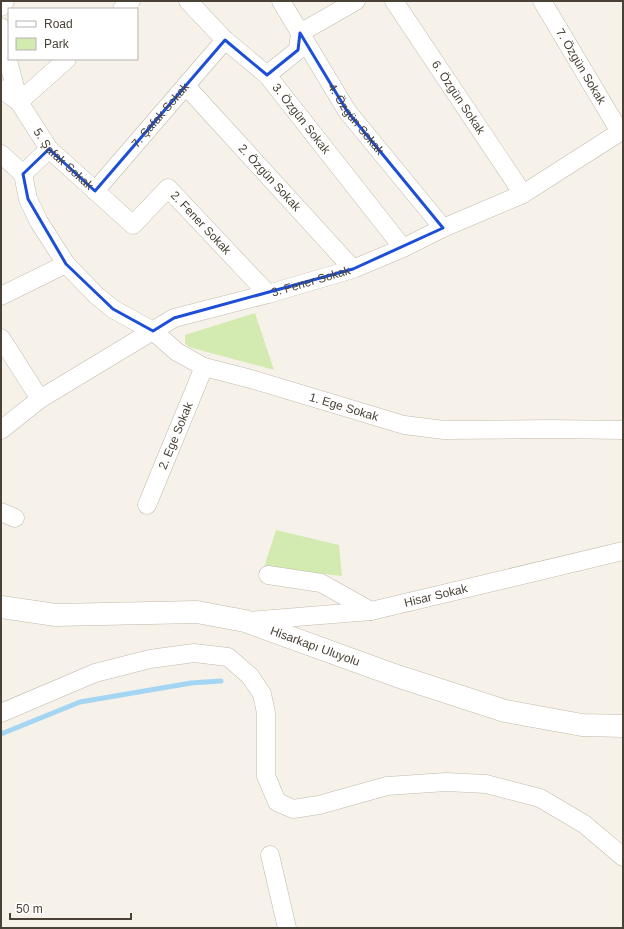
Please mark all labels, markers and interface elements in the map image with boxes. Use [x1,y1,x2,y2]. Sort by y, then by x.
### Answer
legend [8,8,138,60]
text: Road [44,17,73,31]
street label: 7. Özgün Sokak [553,26,609,107]
text: Park [44,37,70,51]
street label: 6. Özgün Sokak [429,58,489,138]
street label: 7. Şafak Sokak [129,79,193,150]
street label: 3. Özgün Sokak [269,81,334,157]
street label: 4. Özgün Sokak [325,81,388,158]
street label: 5. Şafak Sokak [31,126,97,193]
street label: 2. Özgün Sokak [236,141,304,215]
street label: 2. Fener Sokak [168,188,235,258]
street label: 3. Fener Sokak [270,263,353,300]
street label: 1. Ege Sokak [308,390,381,424]
street label: 2. Ege Sokak [156,399,196,471]
street label: Hisar Sokak [403,581,470,610]
street label: Hisarkapı Uluyolu [268,624,362,669]
scale bar [10,895,131,921]
text: 50 m [16,902,43,916]

